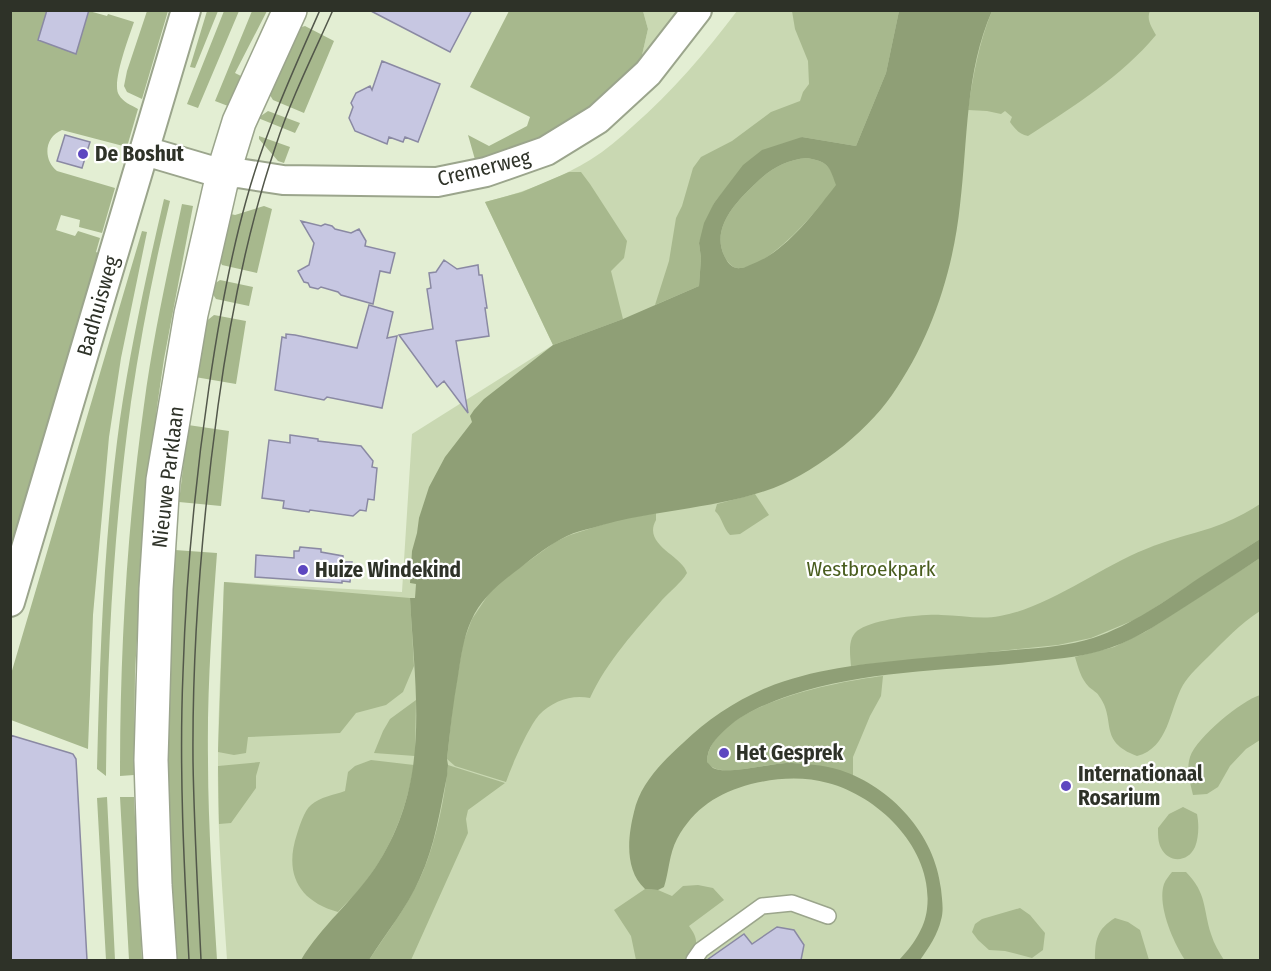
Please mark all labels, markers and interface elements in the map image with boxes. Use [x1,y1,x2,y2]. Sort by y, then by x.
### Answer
place label: De Boshut [95,141,185,167]
street label: Cremerweg [435,144,534,192]
marker: De Boshut [76,147,90,161]
street label: Badhuisweg [71,253,125,359]
street label: Nieuwe Parklaan [146,405,190,549]
park label: Westbroekpark [806,556,936,582]
place label: Huize Windekind [315,557,461,583]
marker: Huize Windekind [296,563,310,577]
place label: Het Gesprek [736,740,843,766]
marker: Het Gesprek [717,746,731,760]
place label: Internationaal Rosarium [1078,761,1203,811]
marker: Internationaal Rosarium [1059,779,1073,793]

